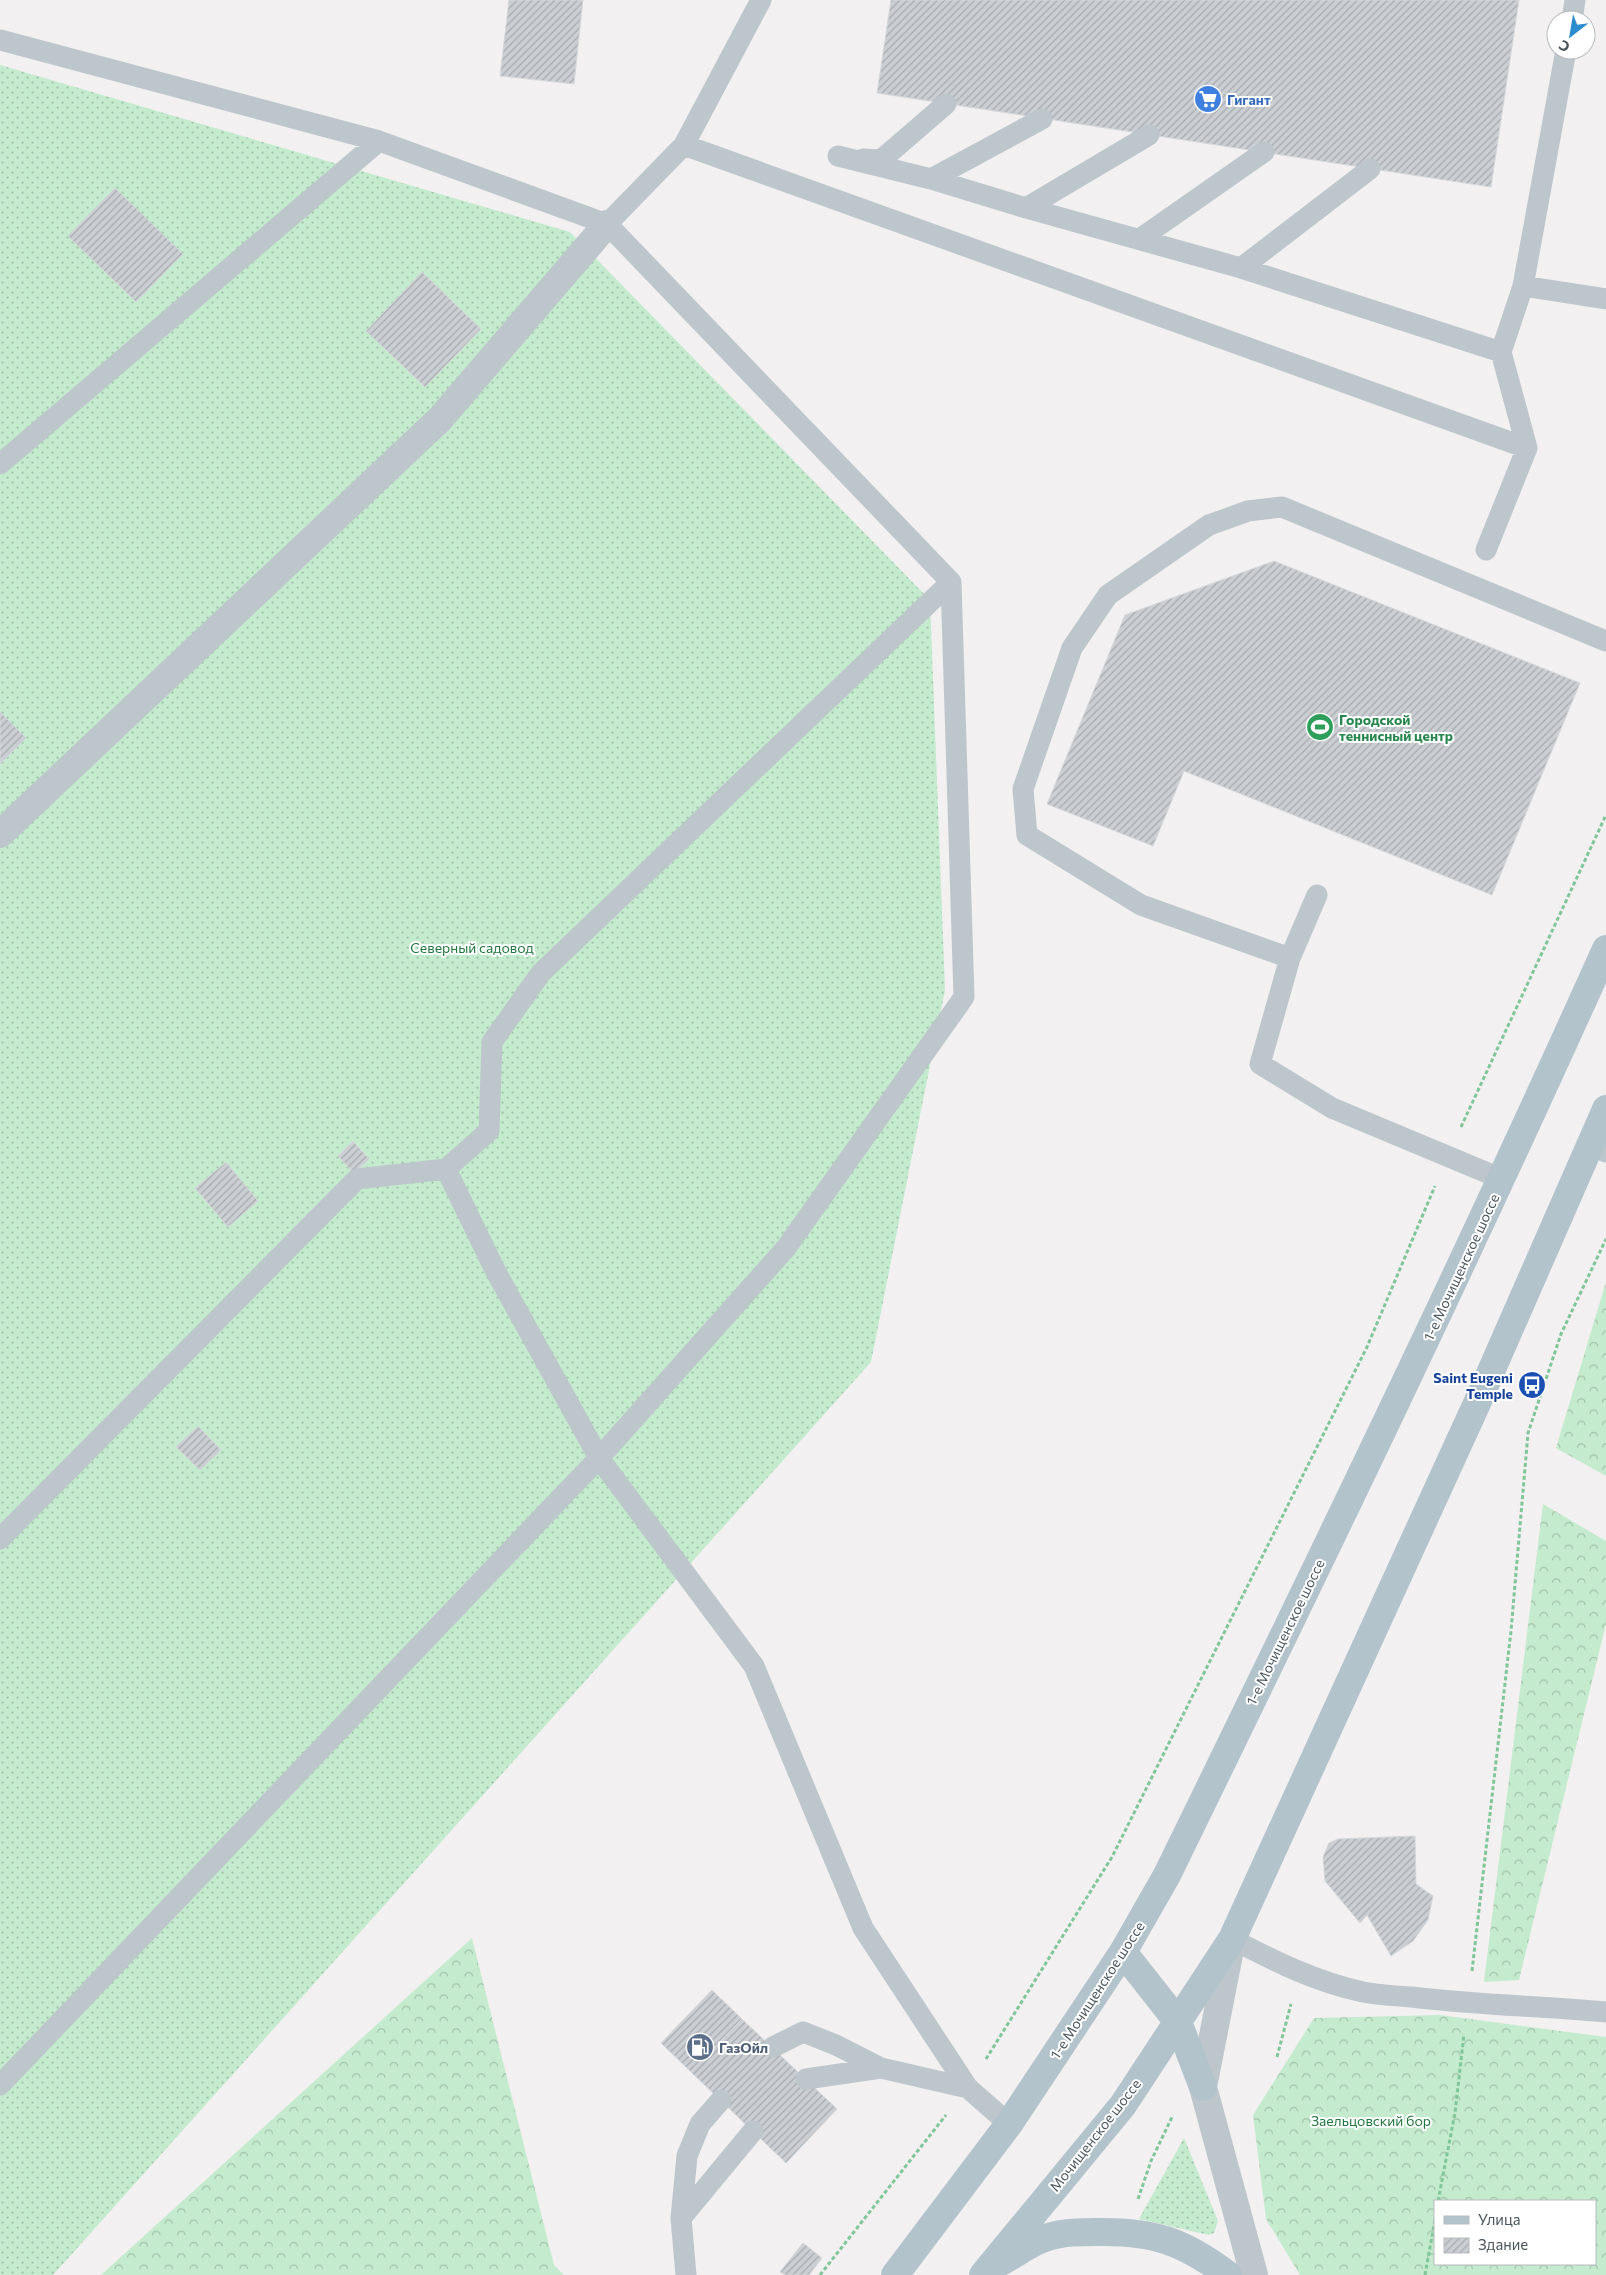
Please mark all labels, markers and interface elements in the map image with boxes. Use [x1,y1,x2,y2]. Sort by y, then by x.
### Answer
north arrow [1546,10,1596,60]
text: С [1556,37,1573,56]
supermarket icon: Гигант [1193,84,1223,114]
place label: Гигант [1227,91,1271,108]
place label: Городской теннисный центр [1339,711,1453,744]
sports icon: Городской теннисный центр [1305,712,1335,742]
park label: Северный садовод [410,939,534,956]
street label: 1-е Мочищенское шоссе [1419,1191,1503,1343]
place label: Saint Eugeni Temple [1433,1369,1513,1402]
bus stop icon: Saint Eugeni Temple [1517,1370,1547,1400]
street label: 1-е Мочищенское шоссе [1242,1556,1328,1708]
street label: 1-е Мочищенское шоссе [1046,1918,1148,2062]
fuel station icon: ГазОйл [685,2032,715,2062]
place label: ГазОйл [719,2039,768,2056]
street label: Мочищенское шоссе [1046,2075,1144,2195]
park label: Заельцовский бор [1311,2112,1431,2129]
legend [1434,2200,1596,2265]
text: Улица [1478,2210,1520,2228]
text: Здание [1478,2235,1528,2253]

